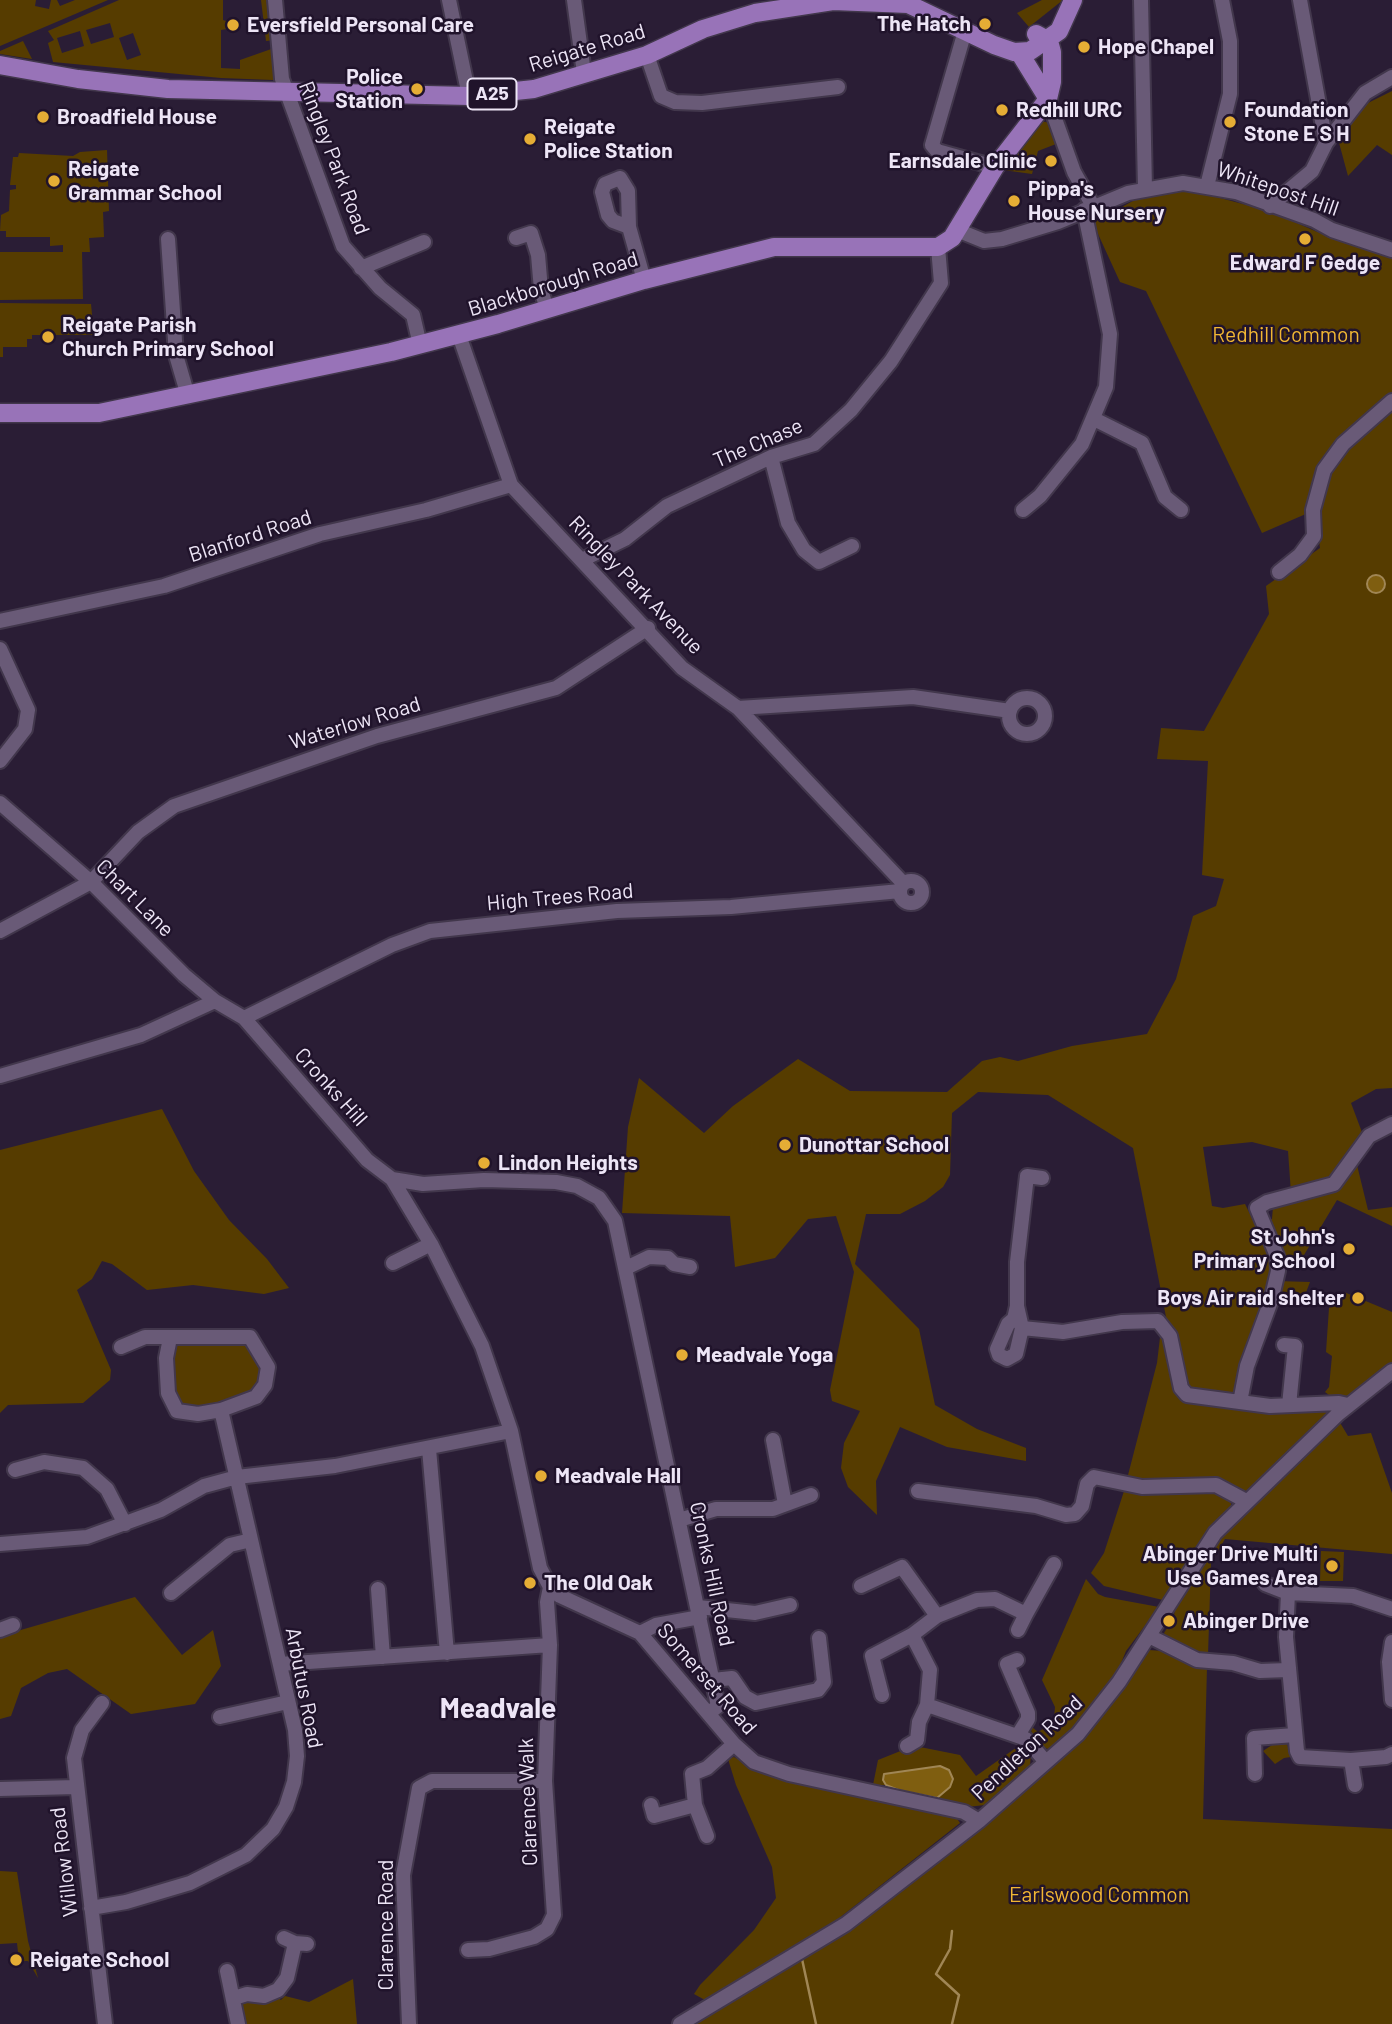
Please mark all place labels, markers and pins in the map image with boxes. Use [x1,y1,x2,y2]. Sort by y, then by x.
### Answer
place label: The Hatch [877,11,971,37]
place label: Eversfield Personal Care [247,12,474,38]
marker: The Hatch [977,16,993,32]
marker: Eversfield Personal Care [225,17,241,33]
place label: Hope Chapel [1098,34,1214,60]
marker: Hope Chapel [1076,39,1092,55]
place label: Police Station [335,64,403,114]
marker: Police Station [409,81,425,97]
place label: Redhill URC [1016,97,1122,123]
place label: Foundation Stone E S H [1244,97,1349,147]
marker: Redhill URC [994,102,1010,118]
place label: Broadfield House [57,104,217,130]
marker: Broadfield House [35,109,51,125]
place label: Reigate Police Station [544,114,673,164]
marker: Foundation Stone E S H [1222,114,1238,130]
marker: Reigate Police Station [522,131,538,147]
place label: Earnsdale Clinic [888,148,1037,174]
marker: Earnsdale Clinic [1043,153,1059,169]
place label: Reigate Grammar School [68,156,222,206]
marker: Reigate Grammar School [46,173,62,189]
place label: Pippa's House Nursery [1028,176,1165,226]
marker: Pippa's House Nursery [1006,193,1022,209]
marker: Edward F Gedge [1297,231,1313,247]
place label: Edward F Gedge [1230,250,1380,276]
place label: Reigate Parish Church Primary School [62,312,274,362]
marker: Reigate Parish Church Primary School [40,329,56,345]
place label: Dunottar School [799,1132,949,1158]
marker: Dunottar School [777,1137,793,1153]
place label: Lindon Heights [498,1150,638,1176]
marker: Lindon Heights [476,1155,492,1171]
place label: St John's Primary School [1194,1224,1335,1274]
marker: St John's Primary School [1341,1241,1357,1257]
place label: Boys Air raid shelter [1157,1285,1344,1311]
marker: Boys Air raid shelter [1350,1290,1366,1306]
place label: Meadvale Yoga [696,1342,833,1368]
marker: Meadvale Yoga [674,1347,690,1363]
place label: Meadvale Hall [555,1463,681,1489]
marker: Meadvale Hall [533,1468,549,1484]
place label: Abinger Drive Multi Use Games Area [1143,1541,1318,1591]
marker: Abinger Drive Multi Use Games Area [1324,1558,1340,1574]
place label: The Old Oak [544,1570,653,1596]
marker: The Old Oak [522,1575,538,1591]
place label: Abinger Drive [1183,1608,1309,1634]
marker: Abinger Drive [1161,1613,1177,1629]
place label: Reigate School [30,1947,169,1973]
marker: Reigate School [8,1952,24,1968]

